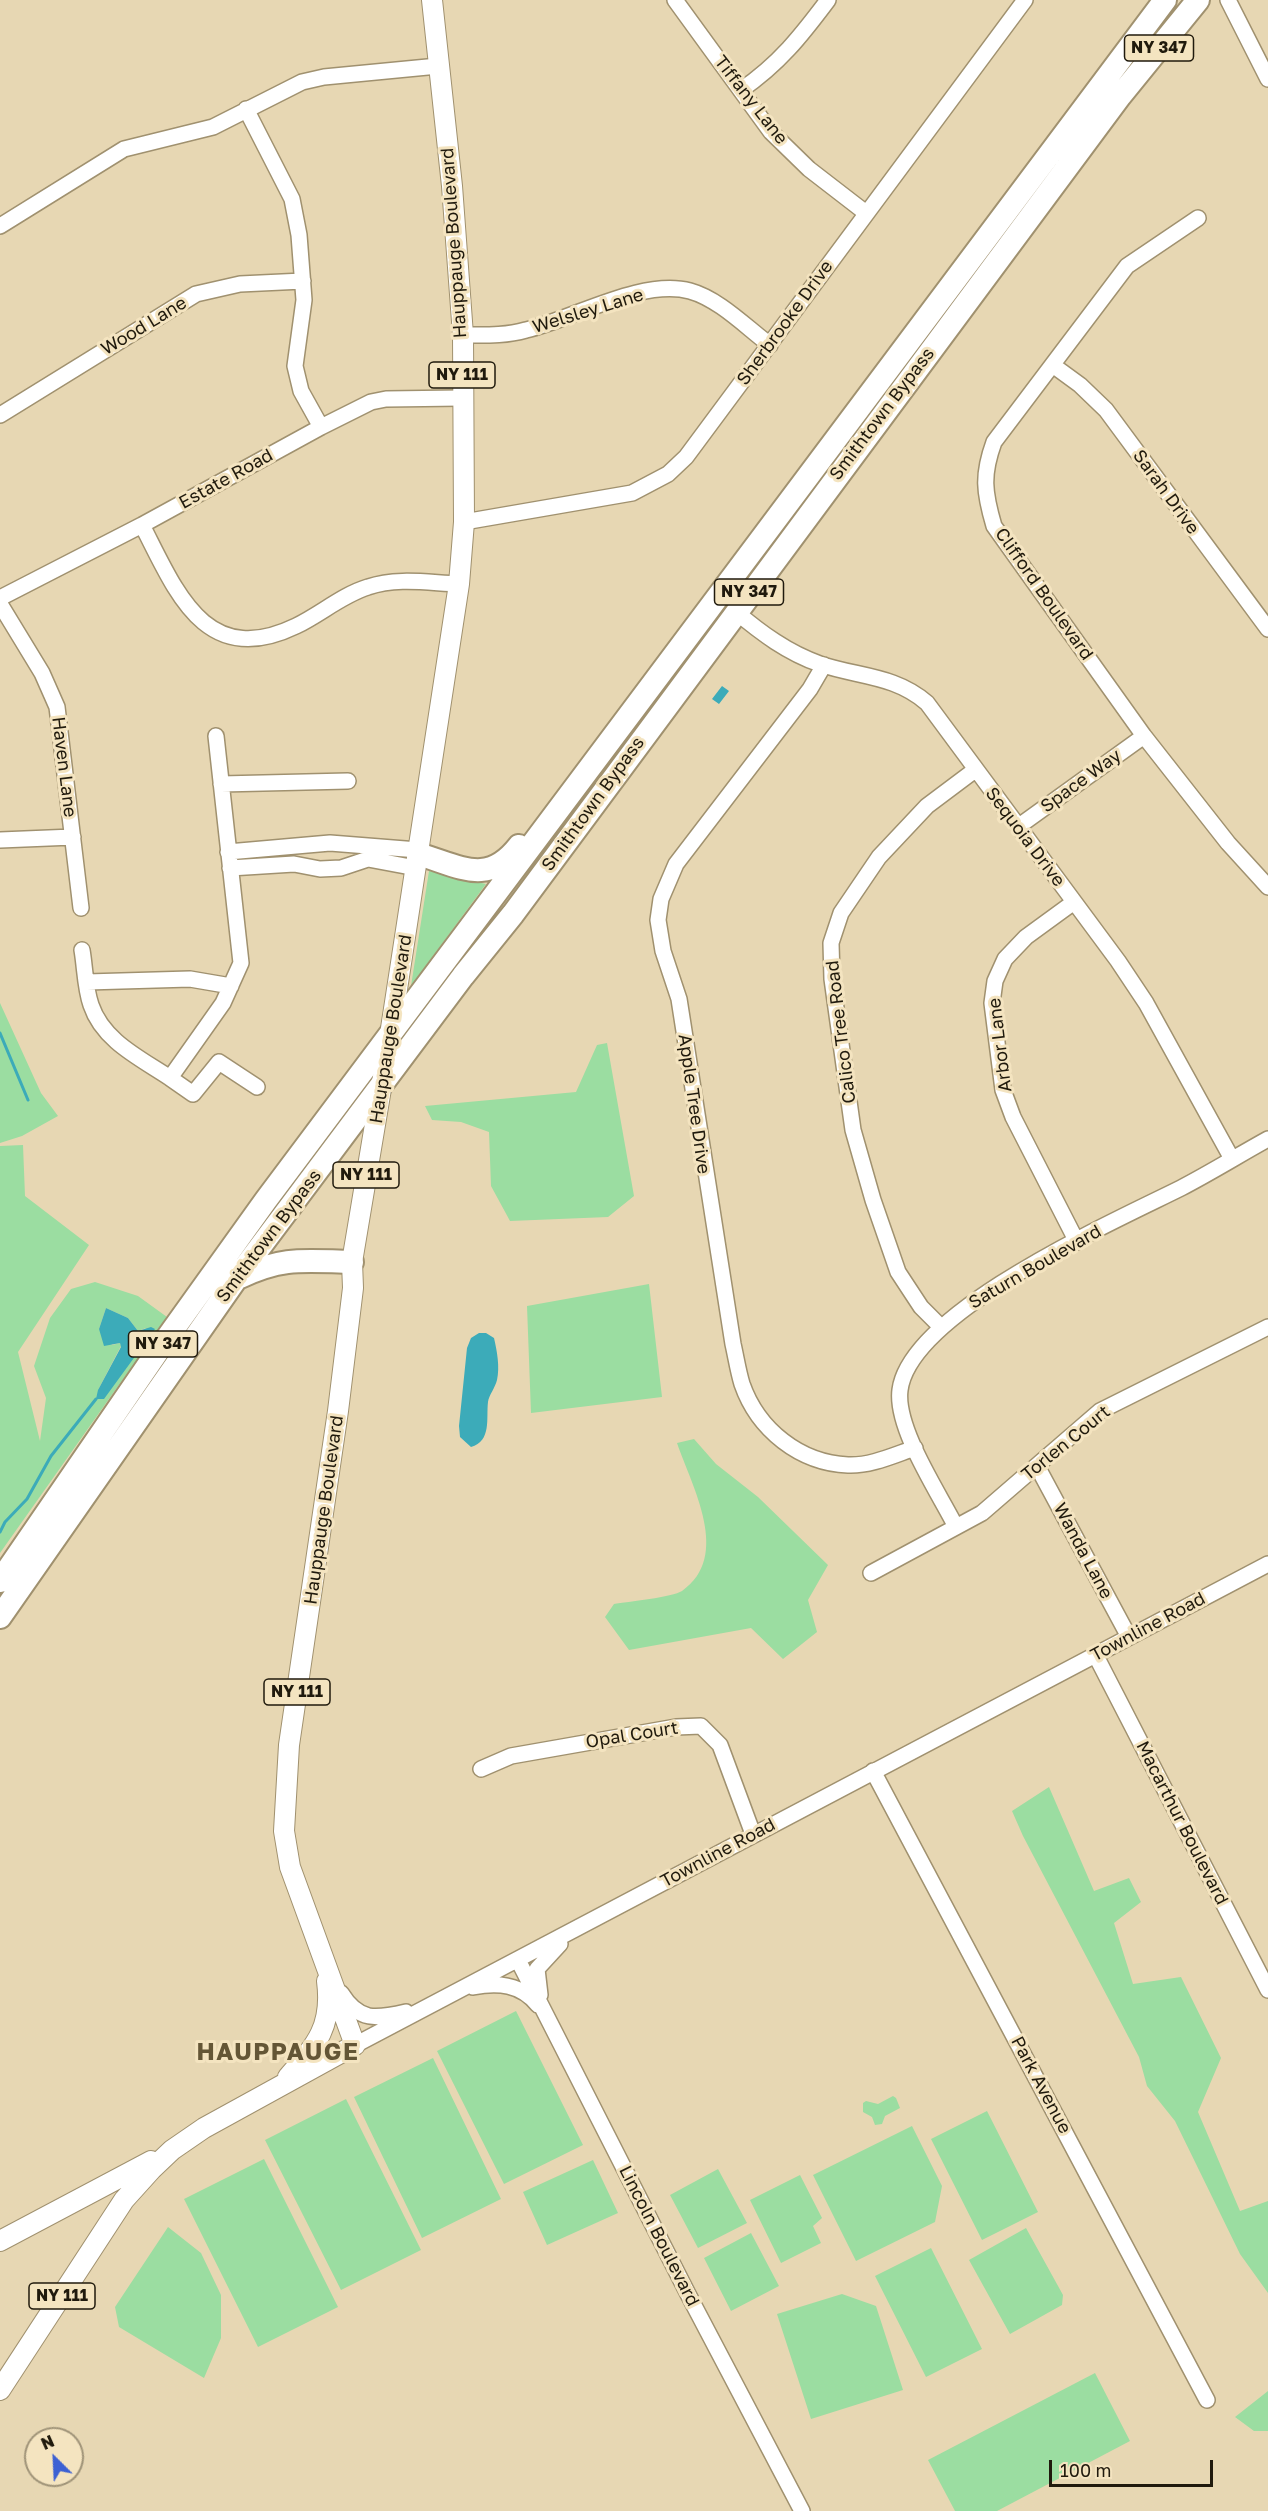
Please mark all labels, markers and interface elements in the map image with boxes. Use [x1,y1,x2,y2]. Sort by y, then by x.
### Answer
road number: NY 347 [1124,35,1194,61]
street label: Tiffany Lane [710,51,792,149]
street label: Hauppauge Boulevard [437,147,471,339]
street label: Sherbrooke Drive [732,256,838,390]
street label: Welsley Lane [530,284,646,338]
street label: Wood Lane [97,292,191,360]
street label: Smithtown Bypass [825,343,939,485]
road number: NY 111 [429,362,495,388]
street label: Estate Road [175,444,277,514]
street label: Sarah Drive [1128,446,1204,538]
street label: Clifford Boulevard [990,524,1098,664]
road number: NY 347 [714,579,783,605]
street label: Haven Lane [47,715,81,819]
street label: Smithtown Bypass [537,733,649,875]
street label: Space Way [1037,745,1125,817]
street label: Sequoia Drive [981,783,1069,891]
street label: Hauppauge Boulevard [365,933,417,1125]
street label: Calico Tree Road [822,959,860,1105]
street label: Arbor Lane [984,997,1016,1093]
street label: Apple Tree Drive [673,1033,715,1175]
road number: NY 111 [333,1162,399,1188]
street label: Smithtown Bypass [212,1165,326,1307]
street label: Saturn Boulevard [965,1220,1105,1314]
road number: NY 347 [128,1331,198,1357]
street label: Torlen Court [1017,1401,1115,1485]
street label: Hauppauge Boulevard [300,1414,348,1606]
street label: Wanda Lane [1049,1499,1117,1603]
street label: Townline Road [1087,1588,1209,1666]
road number: NY 111 [264,1679,330,1705]
street label: Opal Court [584,1717,680,1753]
street label: Macarthur Boulevard [1131,1738,1233,1908]
street label: Townline Road [657,1814,779,1892]
street label: Park Avenue [1006,2033,1076,2137]
district label: HAUPPAUGE [197,2038,359,2066]
street label: Lincoln Boulevard [614,2162,704,2310]
road number: NY 111 [29,2283,95,2309]
north arrow [24,2427,84,2487]
text: N [38,2431,57,2454]
scale bar [1052,2448,1216,2486]
text: 100 m [1060,2459,1111,2481]

